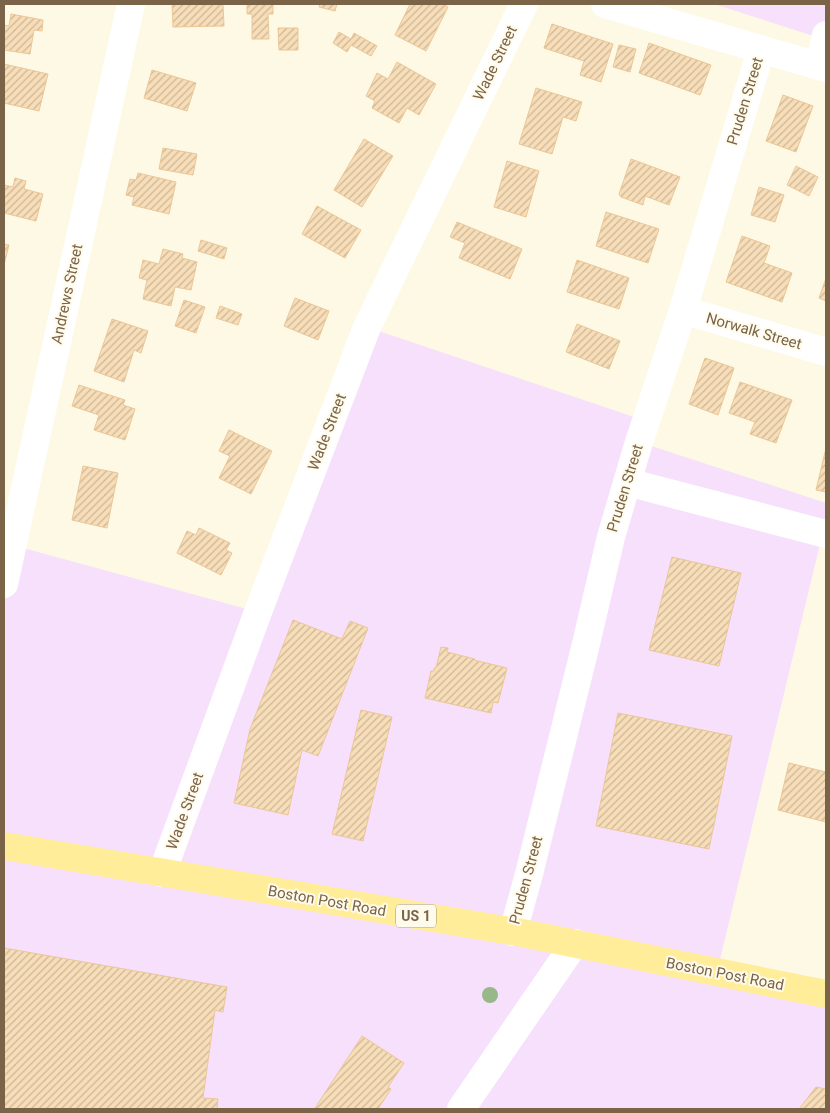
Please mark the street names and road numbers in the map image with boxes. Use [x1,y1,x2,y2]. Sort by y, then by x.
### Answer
street label: Wade Street [469,23,521,103]
street label: Pruden Street [723,55,767,147]
street label: Andrews Street [48,242,86,346]
street label: Norwalk Street [704,309,804,353]
street label: Wade Street [304,391,350,473]
street label: Pruden Street [603,442,647,534]
street label: Wade Street [163,770,207,852]
street label: Pruden Street [506,834,546,926]
street label: Boston Post Road [267,882,387,920]
road number: US 1 [396,904,436,928]
street label: Boston Post Road [665,954,785,994]

